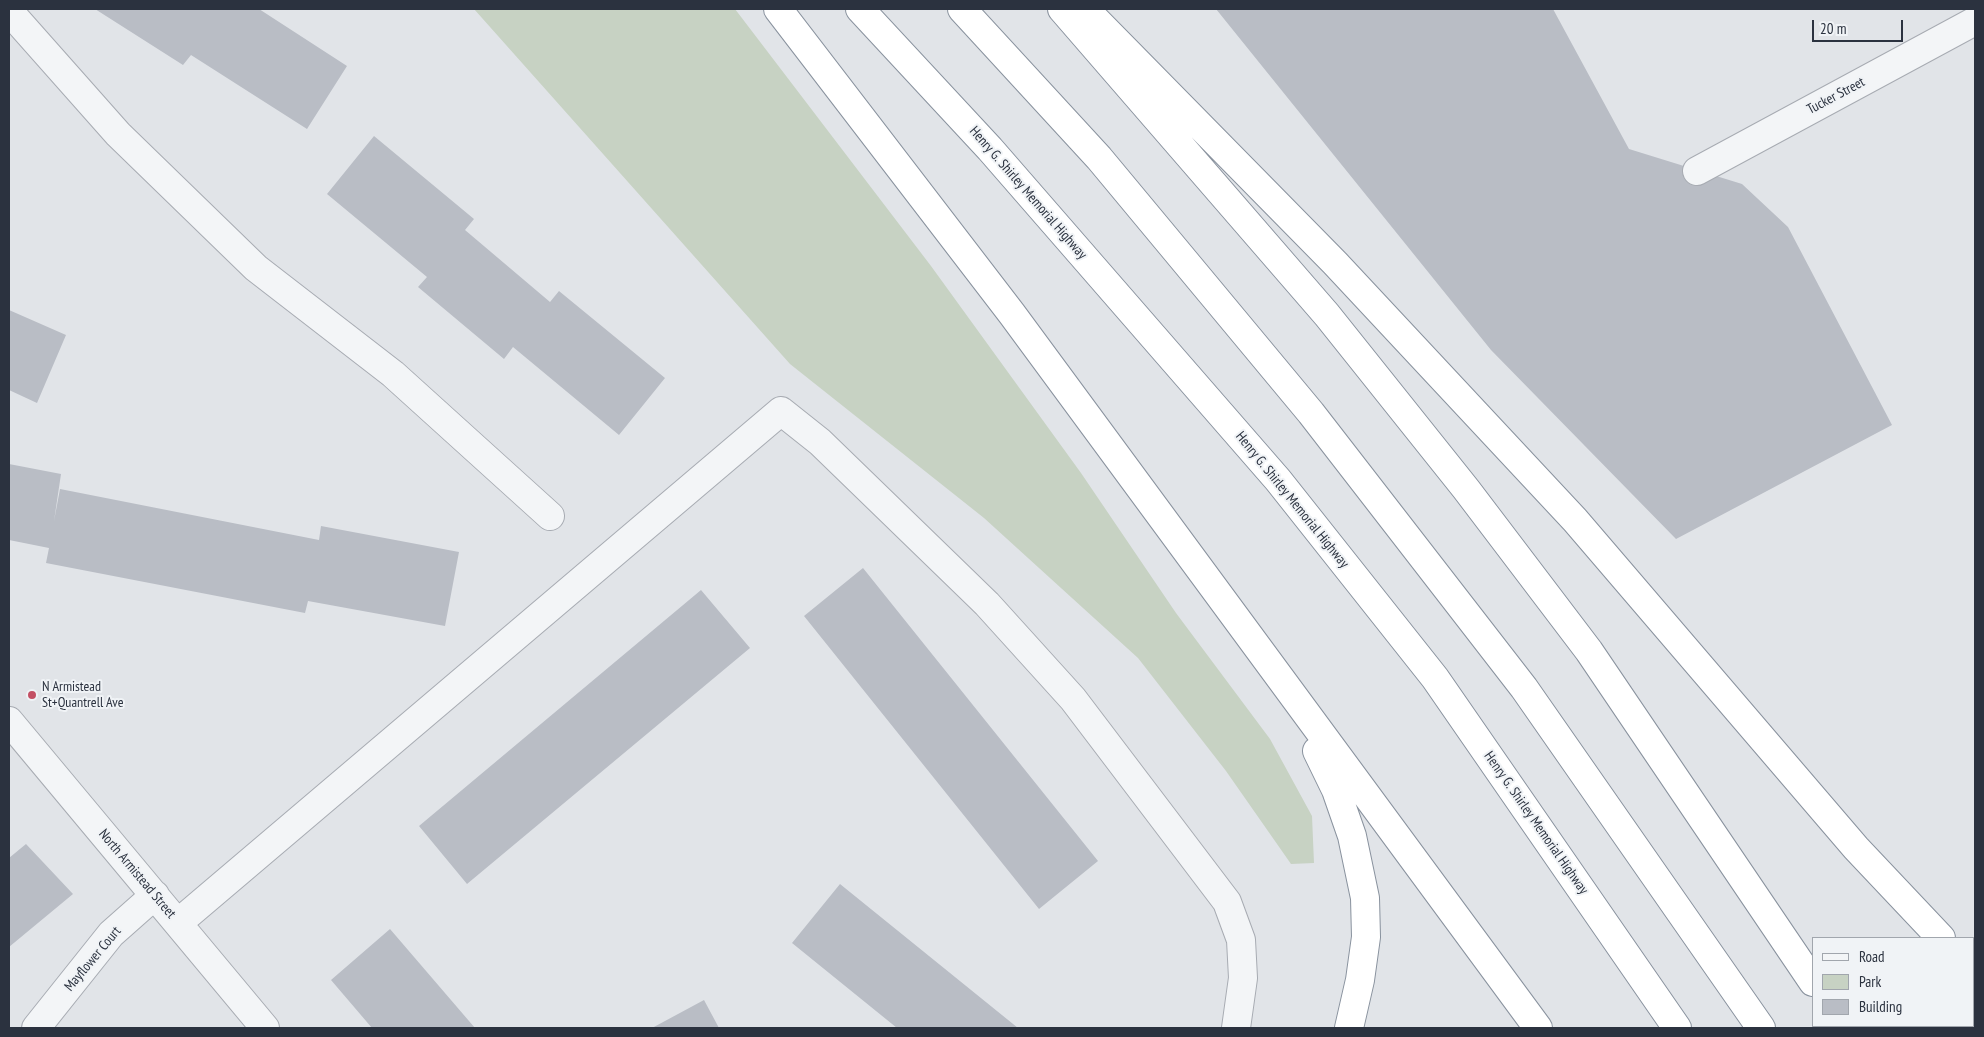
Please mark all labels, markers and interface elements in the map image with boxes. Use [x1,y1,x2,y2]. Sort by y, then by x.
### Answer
scale bar [1814,10,1905,42]
text: 20 m [1820,19,1846,38]
street label: Tucker Street [1804,74,1868,118]
street label: Henry G. Shirley Memorial Highway [966,123,1090,263]
street label: Henry G. Shirley Memorial Highway [1232,429,1352,571]
place label: N Armistead St+Quantrell Ave [42,679,124,712]
marker: N Armistead St+Quantrell Ave [26,689,38,701]
street label: Henry G. Shirley Memorial Highway [1480,748,1592,898]
street label: North Armistead Street [95,826,179,922]
street label: Mayflower Court [61,923,125,995]
legend [1812,937,1974,1027]
text: Road [1859,947,1885,966]
text: Park [1859,972,1881,991]
text: Building [1859,997,1902,1016]

